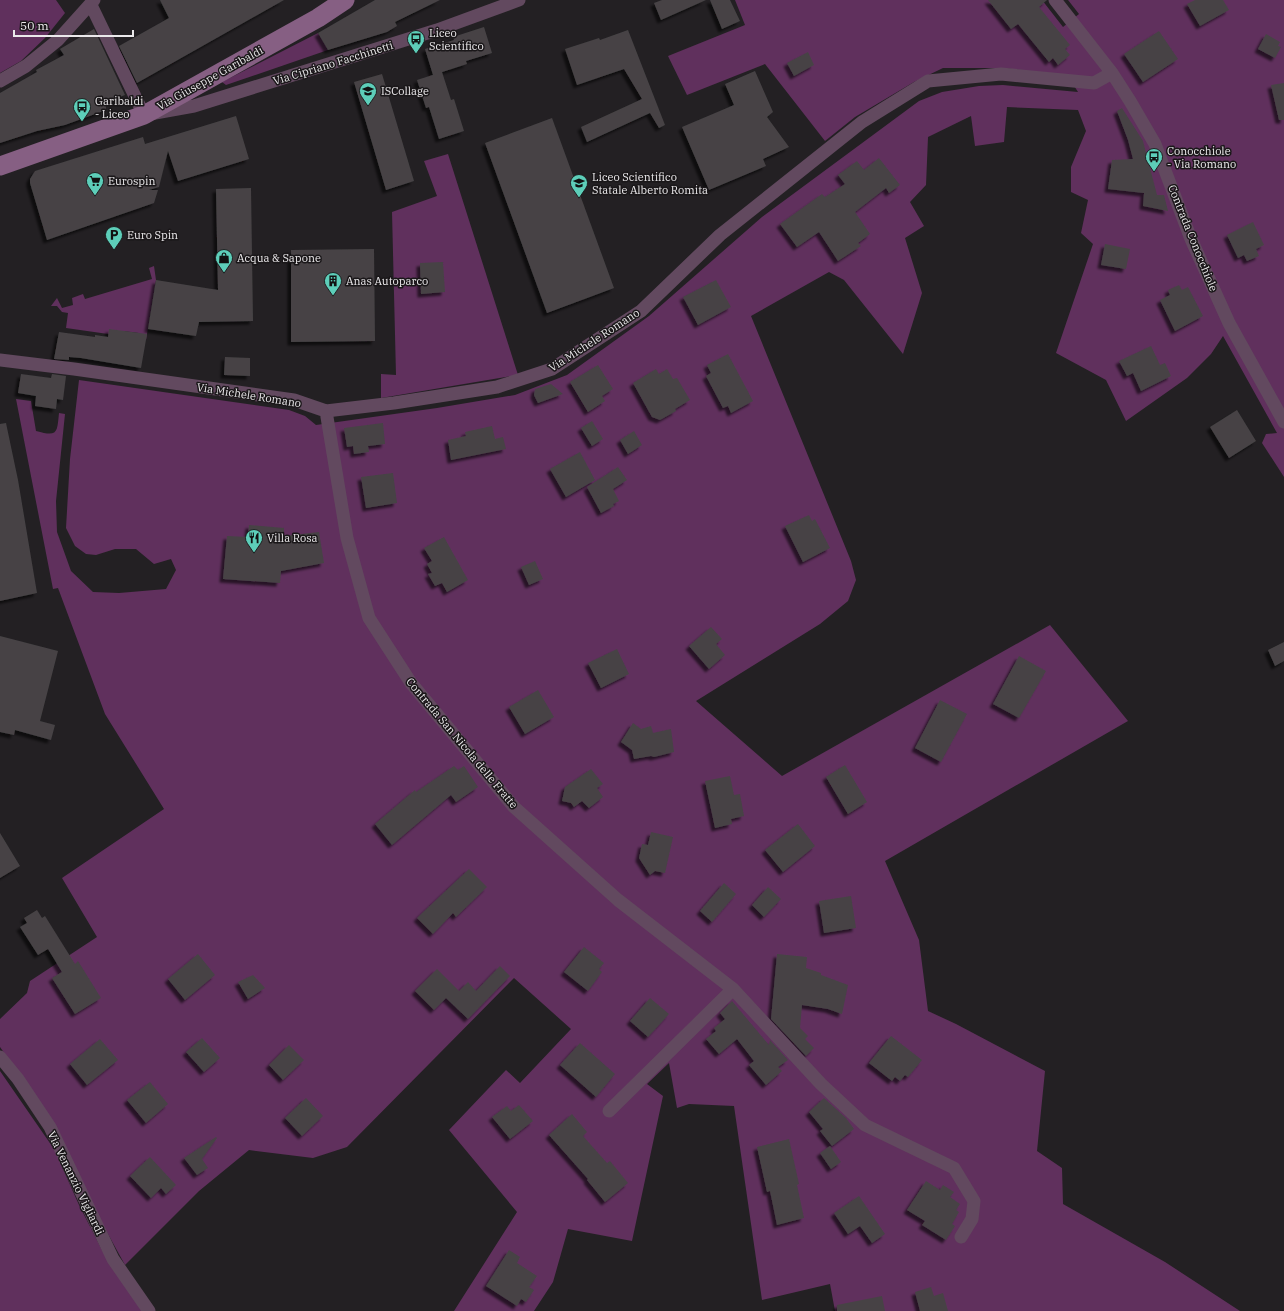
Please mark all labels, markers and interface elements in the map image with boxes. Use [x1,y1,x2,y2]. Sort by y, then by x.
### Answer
scale bar [14,12,133,38]
text: 50 m [20,18,49,33]
place label: Liceo Scientifico [429,26,484,53]
bus stop icon: Liceo Scientifico [406,29,426,54]
street label: Via Cipriano Facchinetti [271,38,395,88]
street label: Via Giuseppe Garibaldi [154,43,266,113]
school or university icon: ISCollage [358,81,378,106]
place label: ISCollage [381,84,429,98]
place label: Garibaldi - Liceo [95,94,144,121]
bus stop icon: Garibaldi - Liceo [72,97,92,122]
place label: Conocchiole - Via Romano [1167,144,1236,171]
bus stop icon: Conocchiole - Via Romano [1144,147,1164,172]
place label: Liceo Scientifico Statale Alberto Romita [592,170,708,197]
supermarket icon: Eurospin [85,171,105,196]
school or university icon: Liceo Scientifico Statale Alberto Romita [569,173,589,198]
place label: Eurospin [108,174,156,188]
street label: Contrada Conocchiole [1165,183,1221,293]
parking icon: Euro Spin [104,225,124,250]
place label: Euro Spin [127,228,178,242]
shop icon: Acqua & Sapone [214,248,234,273]
place label: Acqua & Sapone [237,251,321,265]
building icon: Anas Autoparco [323,271,343,296]
place label: Anas Autoparco [346,274,428,288]
street label: Via Michele Romano [546,305,642,375]
street label: Via Michele Romano [196,380,302,410]
restaurant icon: Villa Rosa [244,528,264,553]
place label: Villa Rosa [267,531,318,545]
street label: Contrada San Nicola delle Fratte [403,675,521,811]
street label: Via Venanzio Vigliardi [45,1129,107,1238]

